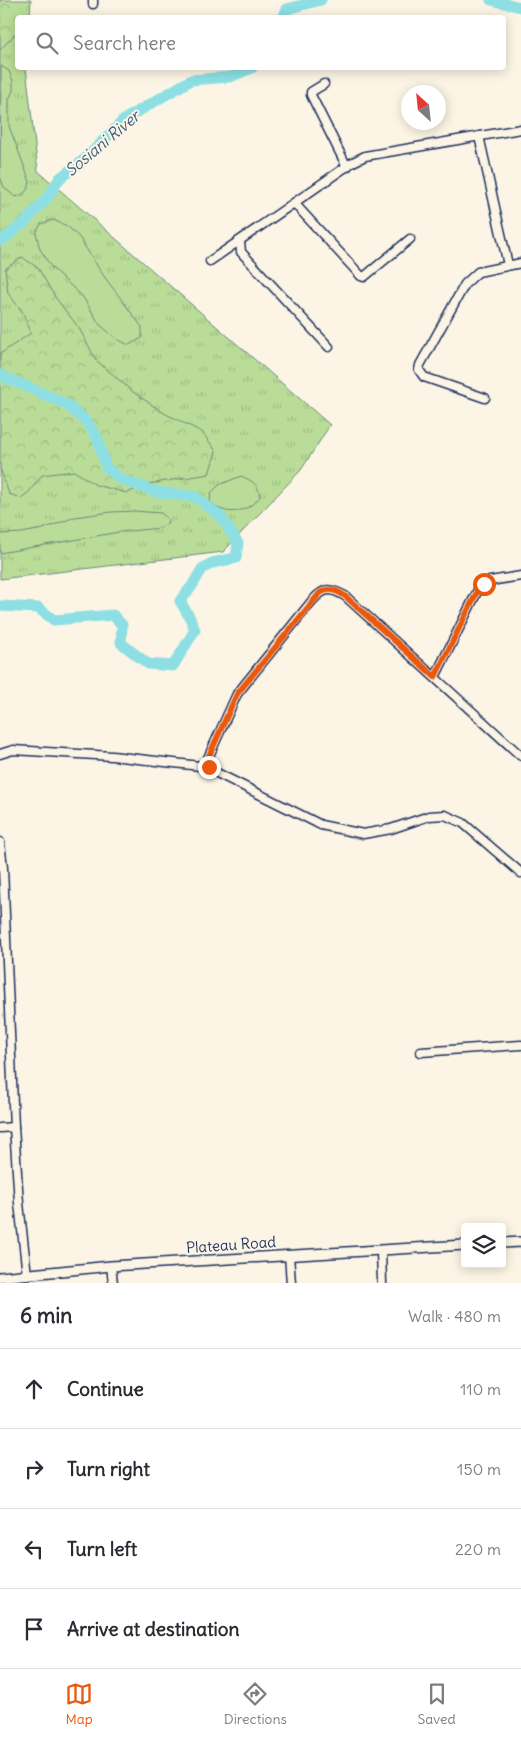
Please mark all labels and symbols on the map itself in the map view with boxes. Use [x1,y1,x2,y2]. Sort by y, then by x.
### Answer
north arrow [401,85,446,130]
water label: Sosiani River [61,104,145,180]
route start [473,573,496,596]
route end [198,756,221,779]
street label: Plateau Road [185,1232,277,1257]

